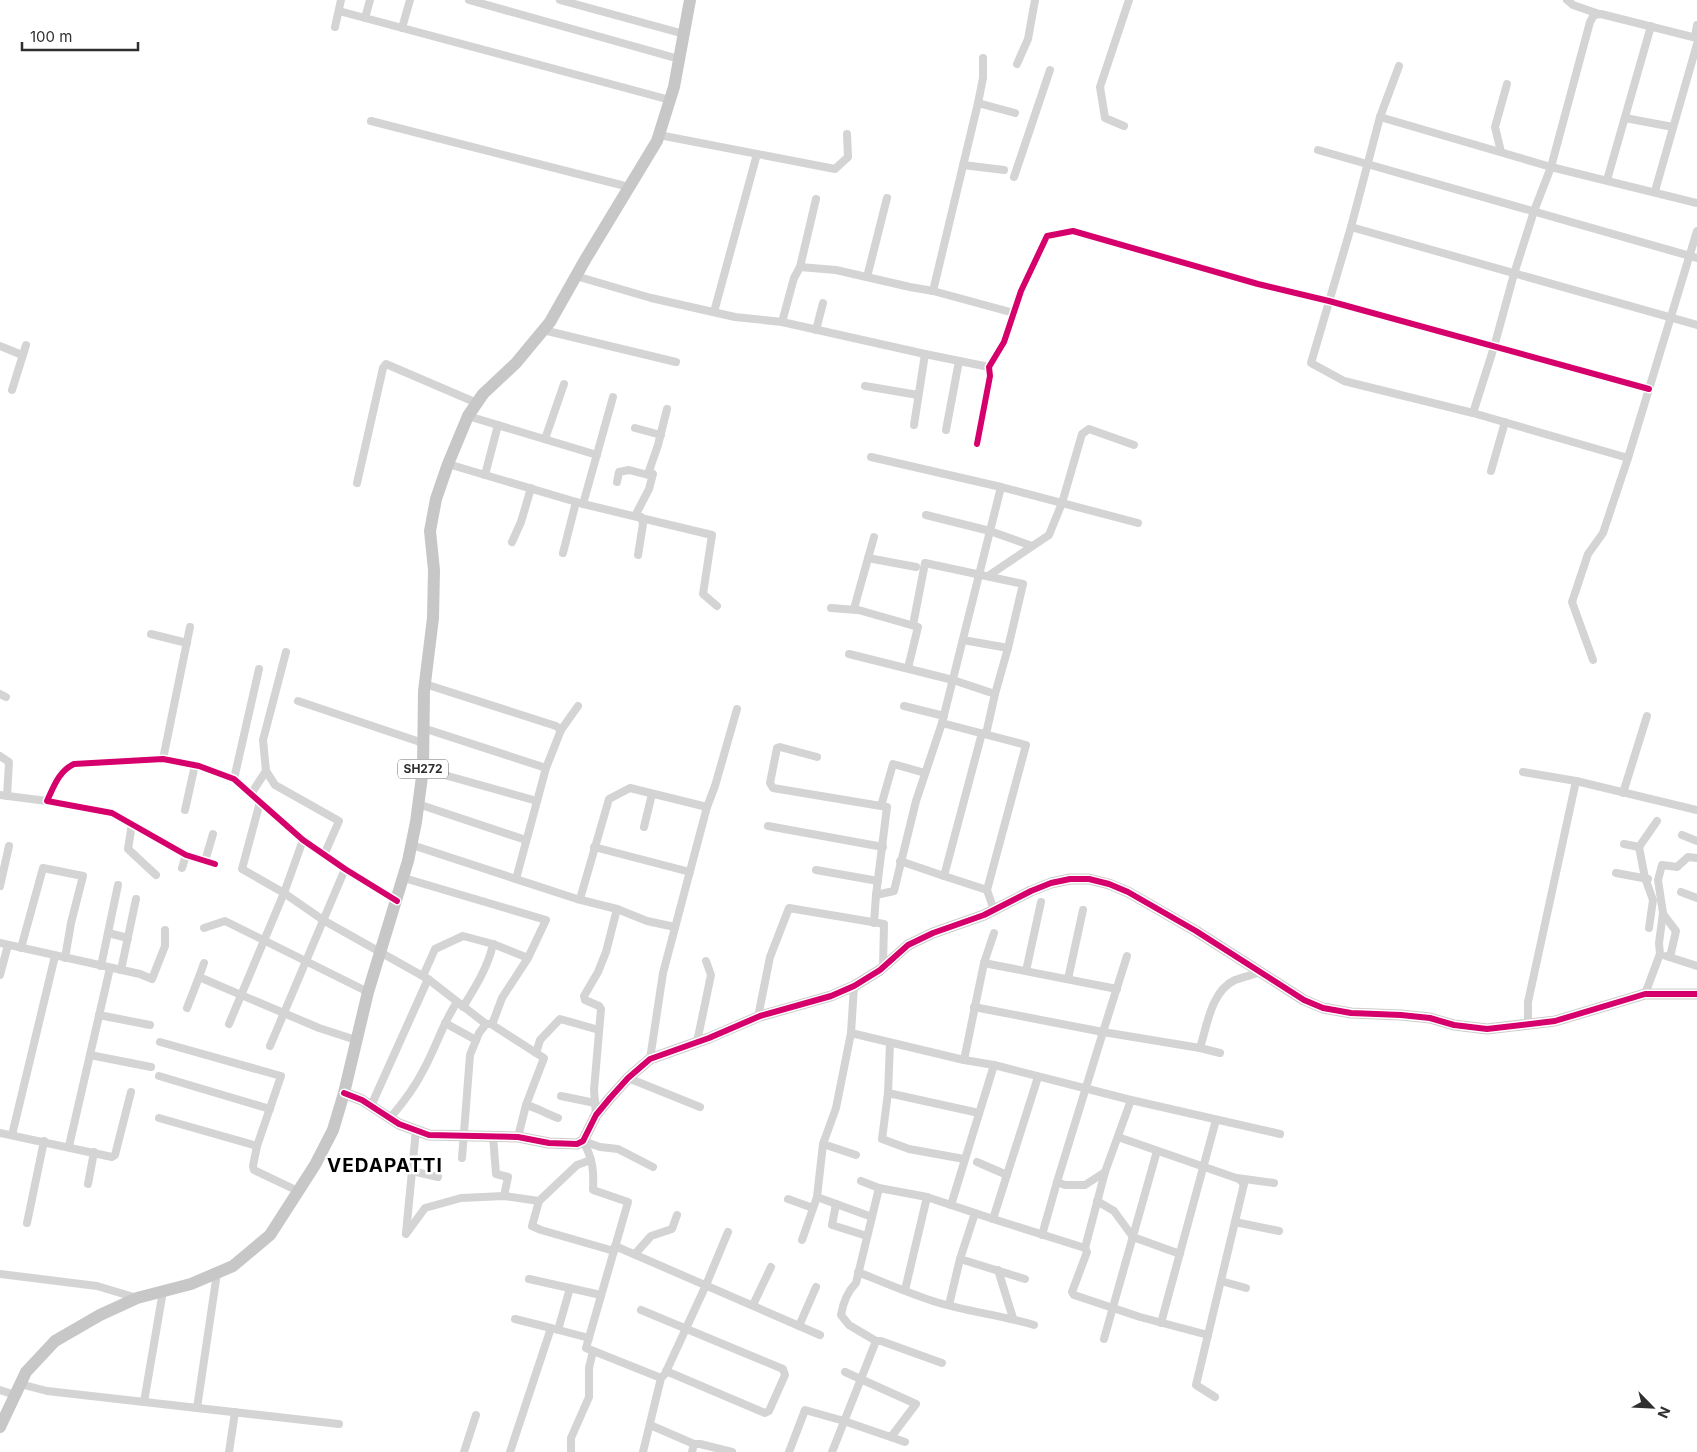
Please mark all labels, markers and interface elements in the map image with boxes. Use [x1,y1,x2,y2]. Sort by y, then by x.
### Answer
scale bar [22,20,139,52]
text: 100 m [30,27,72,46]
road number: SH272 [398,760,448,779]
district label: VEDAPATTI [327,1154,443,1177]
north arrow [1627,1382,1677,1432]
text: N [1654,1404,1674,1421]

